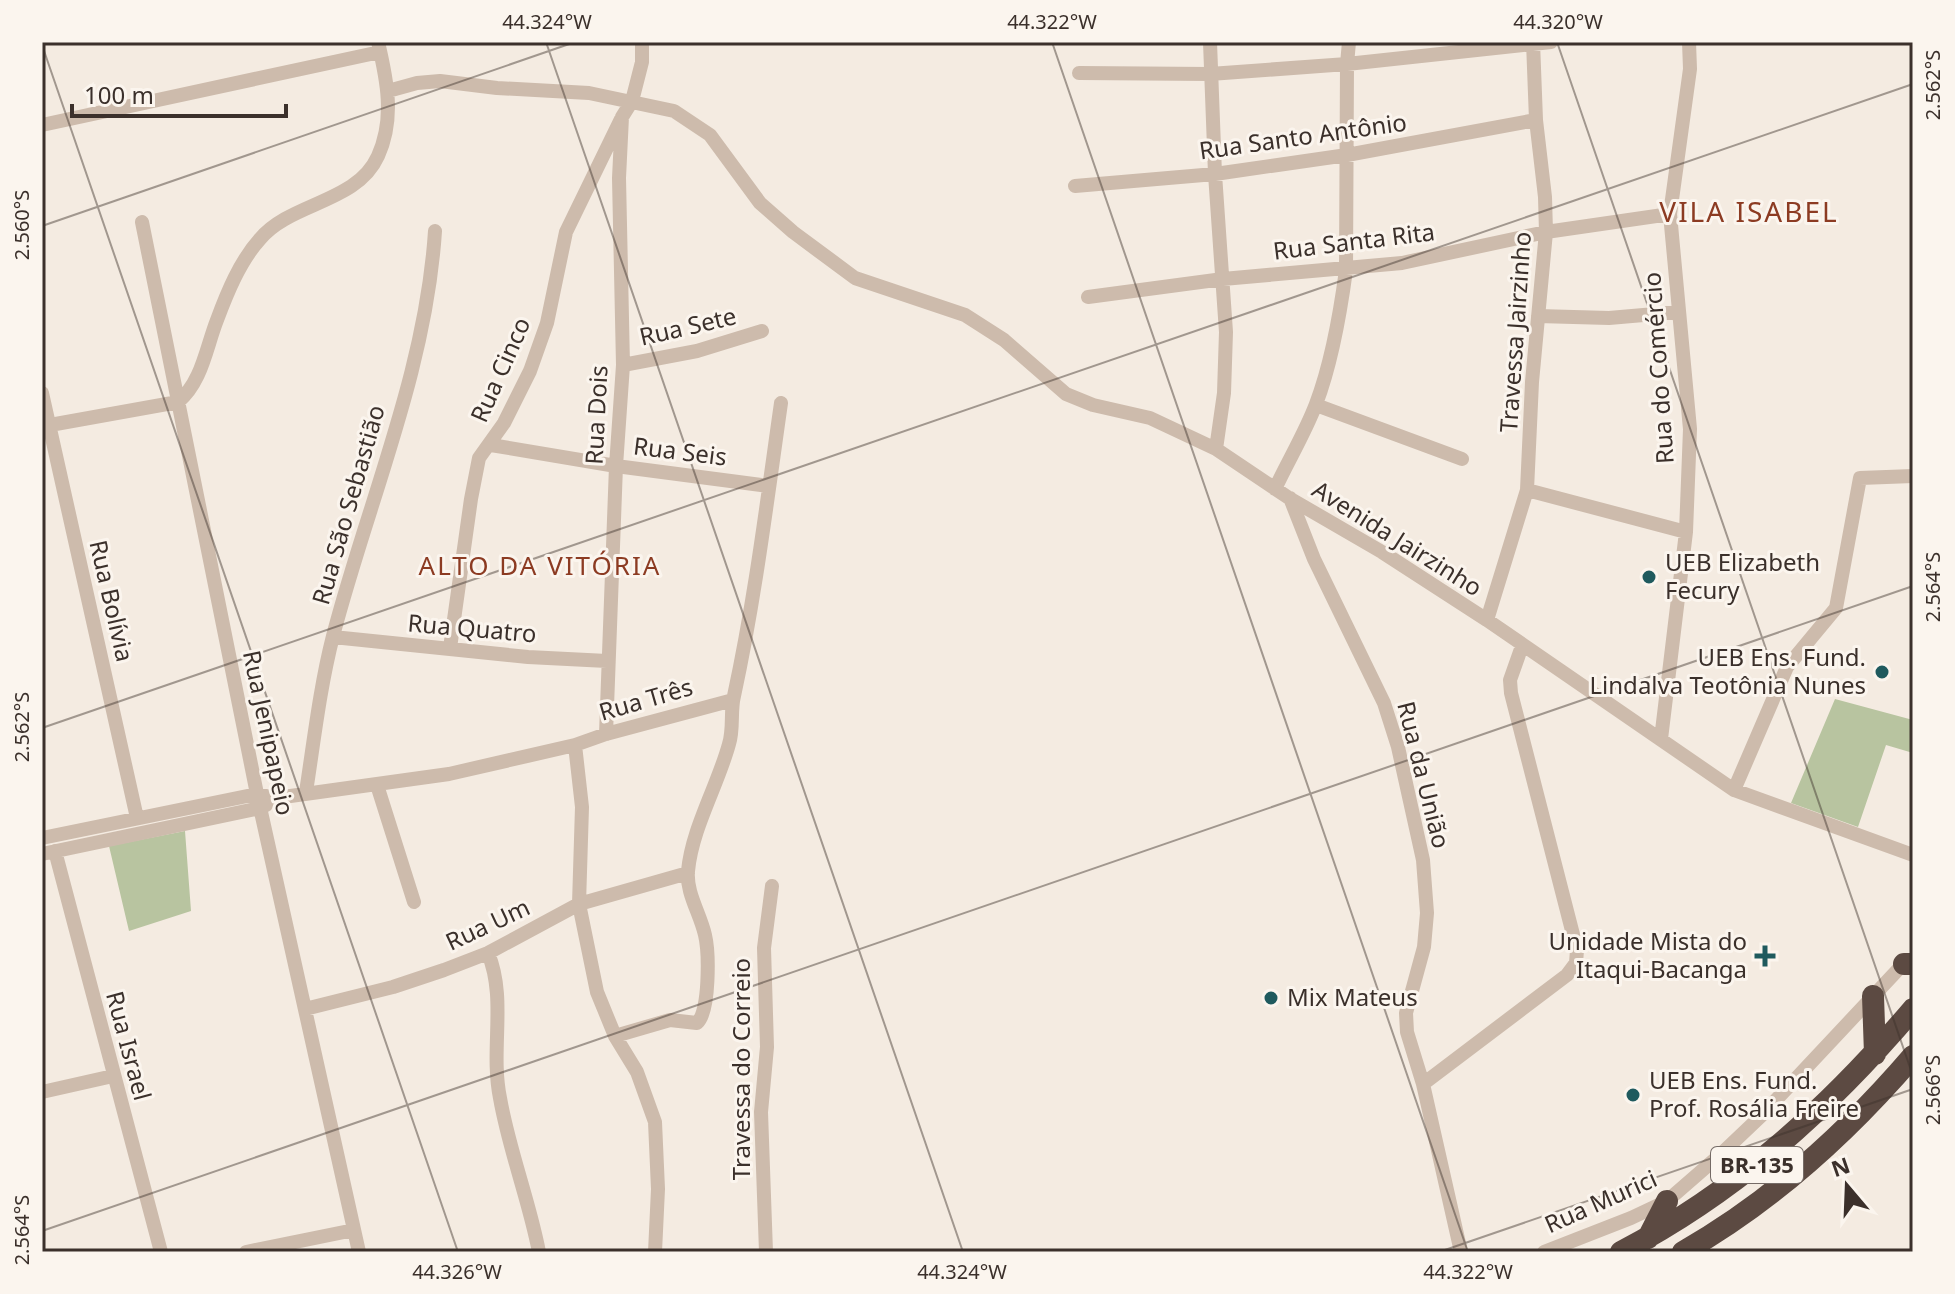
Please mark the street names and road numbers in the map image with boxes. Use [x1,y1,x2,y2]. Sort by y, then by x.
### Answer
street label: Rua Santo Antônio [1197,105,1409,166]
street label: Rua Santa Rita [1271,214,1437,267]
street label: Travessa Jairzinho [1491,230,1538,433]
street label: Rua do Comércio [1634,271,1681,465]
street label: Rua Sete [636,298,739,353]
street label: Rua Cinco [462,312,537,427]
street label: Rua Dois [576,365,615,465]
street label: Rua São Sebastião [303,401,392,608]
street label: Rua Seis [632,428,729,473]
street label: Avenida Jairzinho [1307,472,1489,603]
street label: Rua Bolívia [82,537,142,665]
street label: Rua Quatro [406,605,538,650]
street label: Rua Jenipapeio [236,647,303,818]
street label: Rua Três [595,669,696,728]
street label: Rua da União [1390,698,1459,852]
street label: Rua Um [440,890,535,957]
street label: Travessa do Correio [724,958,757,1180]
street label: Rua Israel [99,987,160,1104]
road number: BR-135 [1711,1147,1803,1183]
street label: Rua Murici [1539,1161,1662,1240]

